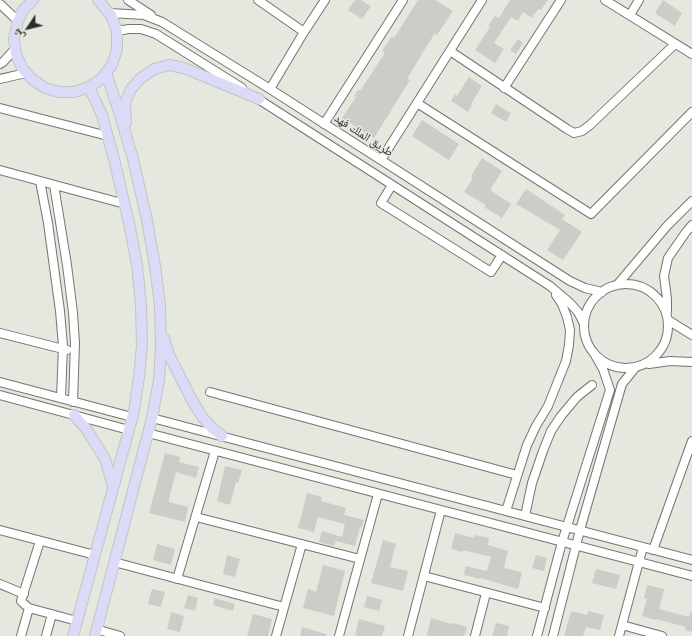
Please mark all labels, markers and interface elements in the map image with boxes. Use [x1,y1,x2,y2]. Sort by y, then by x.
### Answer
north arrow [8,8,48,48]
text: ش [10,27,26,43]
street label: طريق الملك فهد [332,111,396,159]

